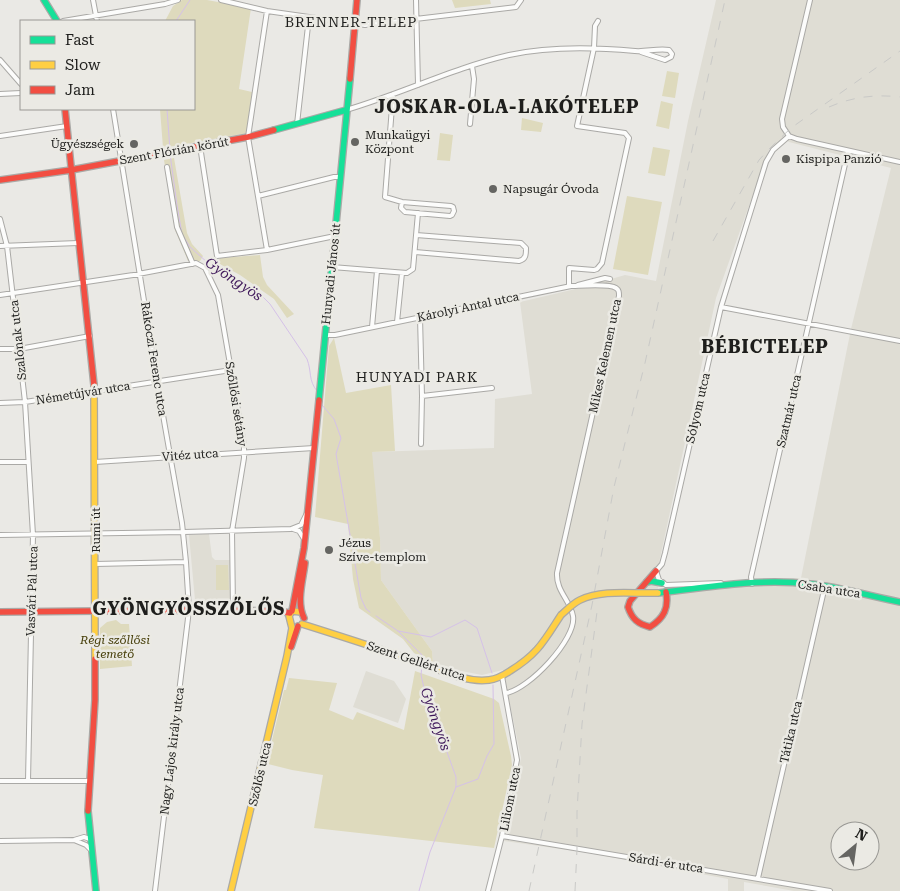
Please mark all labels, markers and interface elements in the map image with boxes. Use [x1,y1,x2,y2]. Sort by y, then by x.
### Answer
district label: BRENNER-TELEP [285,14,417,30]
legend [20,20,195,110]
text: Fast [65,31,95,49]
text: Slow [65,56,101,74]
text: Jam [65,81,95,99]
district label: JOSKAR-OLA-LAKÓTELEP [375,95,639,117]
place label: Munkaügyi Központ [365,128,431,156]
street label: Szent Flórián körút [118,134,230,168]
marker: Munkaügyi Központ [349,136,361,148]
place label: Ügyészségek [50,137,124,151]
marker: Ügyészségek [128,138,140,150]
place label: Kispipa Panzió [796,152,882,166]
marker: Kispipa Panzió [780,153,792,165]
place label: Napsugár Óvoda [503,182,599,196]
marker: Napsugár Óvoda [487,183,499,195]
street label: Hunyadi János út [319,222,343,325]
water label: Gyöngyös [202,254,266,304]
street label: Károlyi Antal utca [416,289,521,325]
street label: Mikes Kelemen utca [586,297,624,414]
street label: Szalónak utca [7,299,29,381]
street label: Rákóczi Ferenc utca [138,301,170,418]
district label: BÉBICTELEP [701,335,829,357]
street label: Szőllősi sétány [222,361,250,448]
district label: HUNYADI PARK [356,369,478,385]
street label: Sólyom utca [683,371,713,445]
street label: Szatmár utca [774,373,804,449]
street label: Németújvár utca [35,379,132,407]
street label: Vitéz utca [161,446,219,464]
street label: Rumi út [89,507,103,553]
place label: Jézus Szíve-templom [339,536,426,564]
marker: Jézus Szíve-templom [323,544,335,556]
street label: Vasvári Pál utca [23,545,41,636]
street label: Csaba utca [797,577,862,601]
district label: GYÖNGYÖSSZŐLŐS [93,596,285,619]
park label: Régi szőllősi temető [79,633,150,661]
street label: Szent Gellért utca [365,638,467,684]
water label: Gyöngyös [418,685,454,753]
street label: Nagy Lajos király utca [157,686,187,816]
street label: Tátika utca [777,699,805,765]
street label: Szőlős utca [246,740,274,807]
street label: Liliom utca [497,765,523,832]
north arrow [830,821,880,871]
text: N [853,825,870,844]
street label: Sárdi-ér utca [628,850,705,876]

